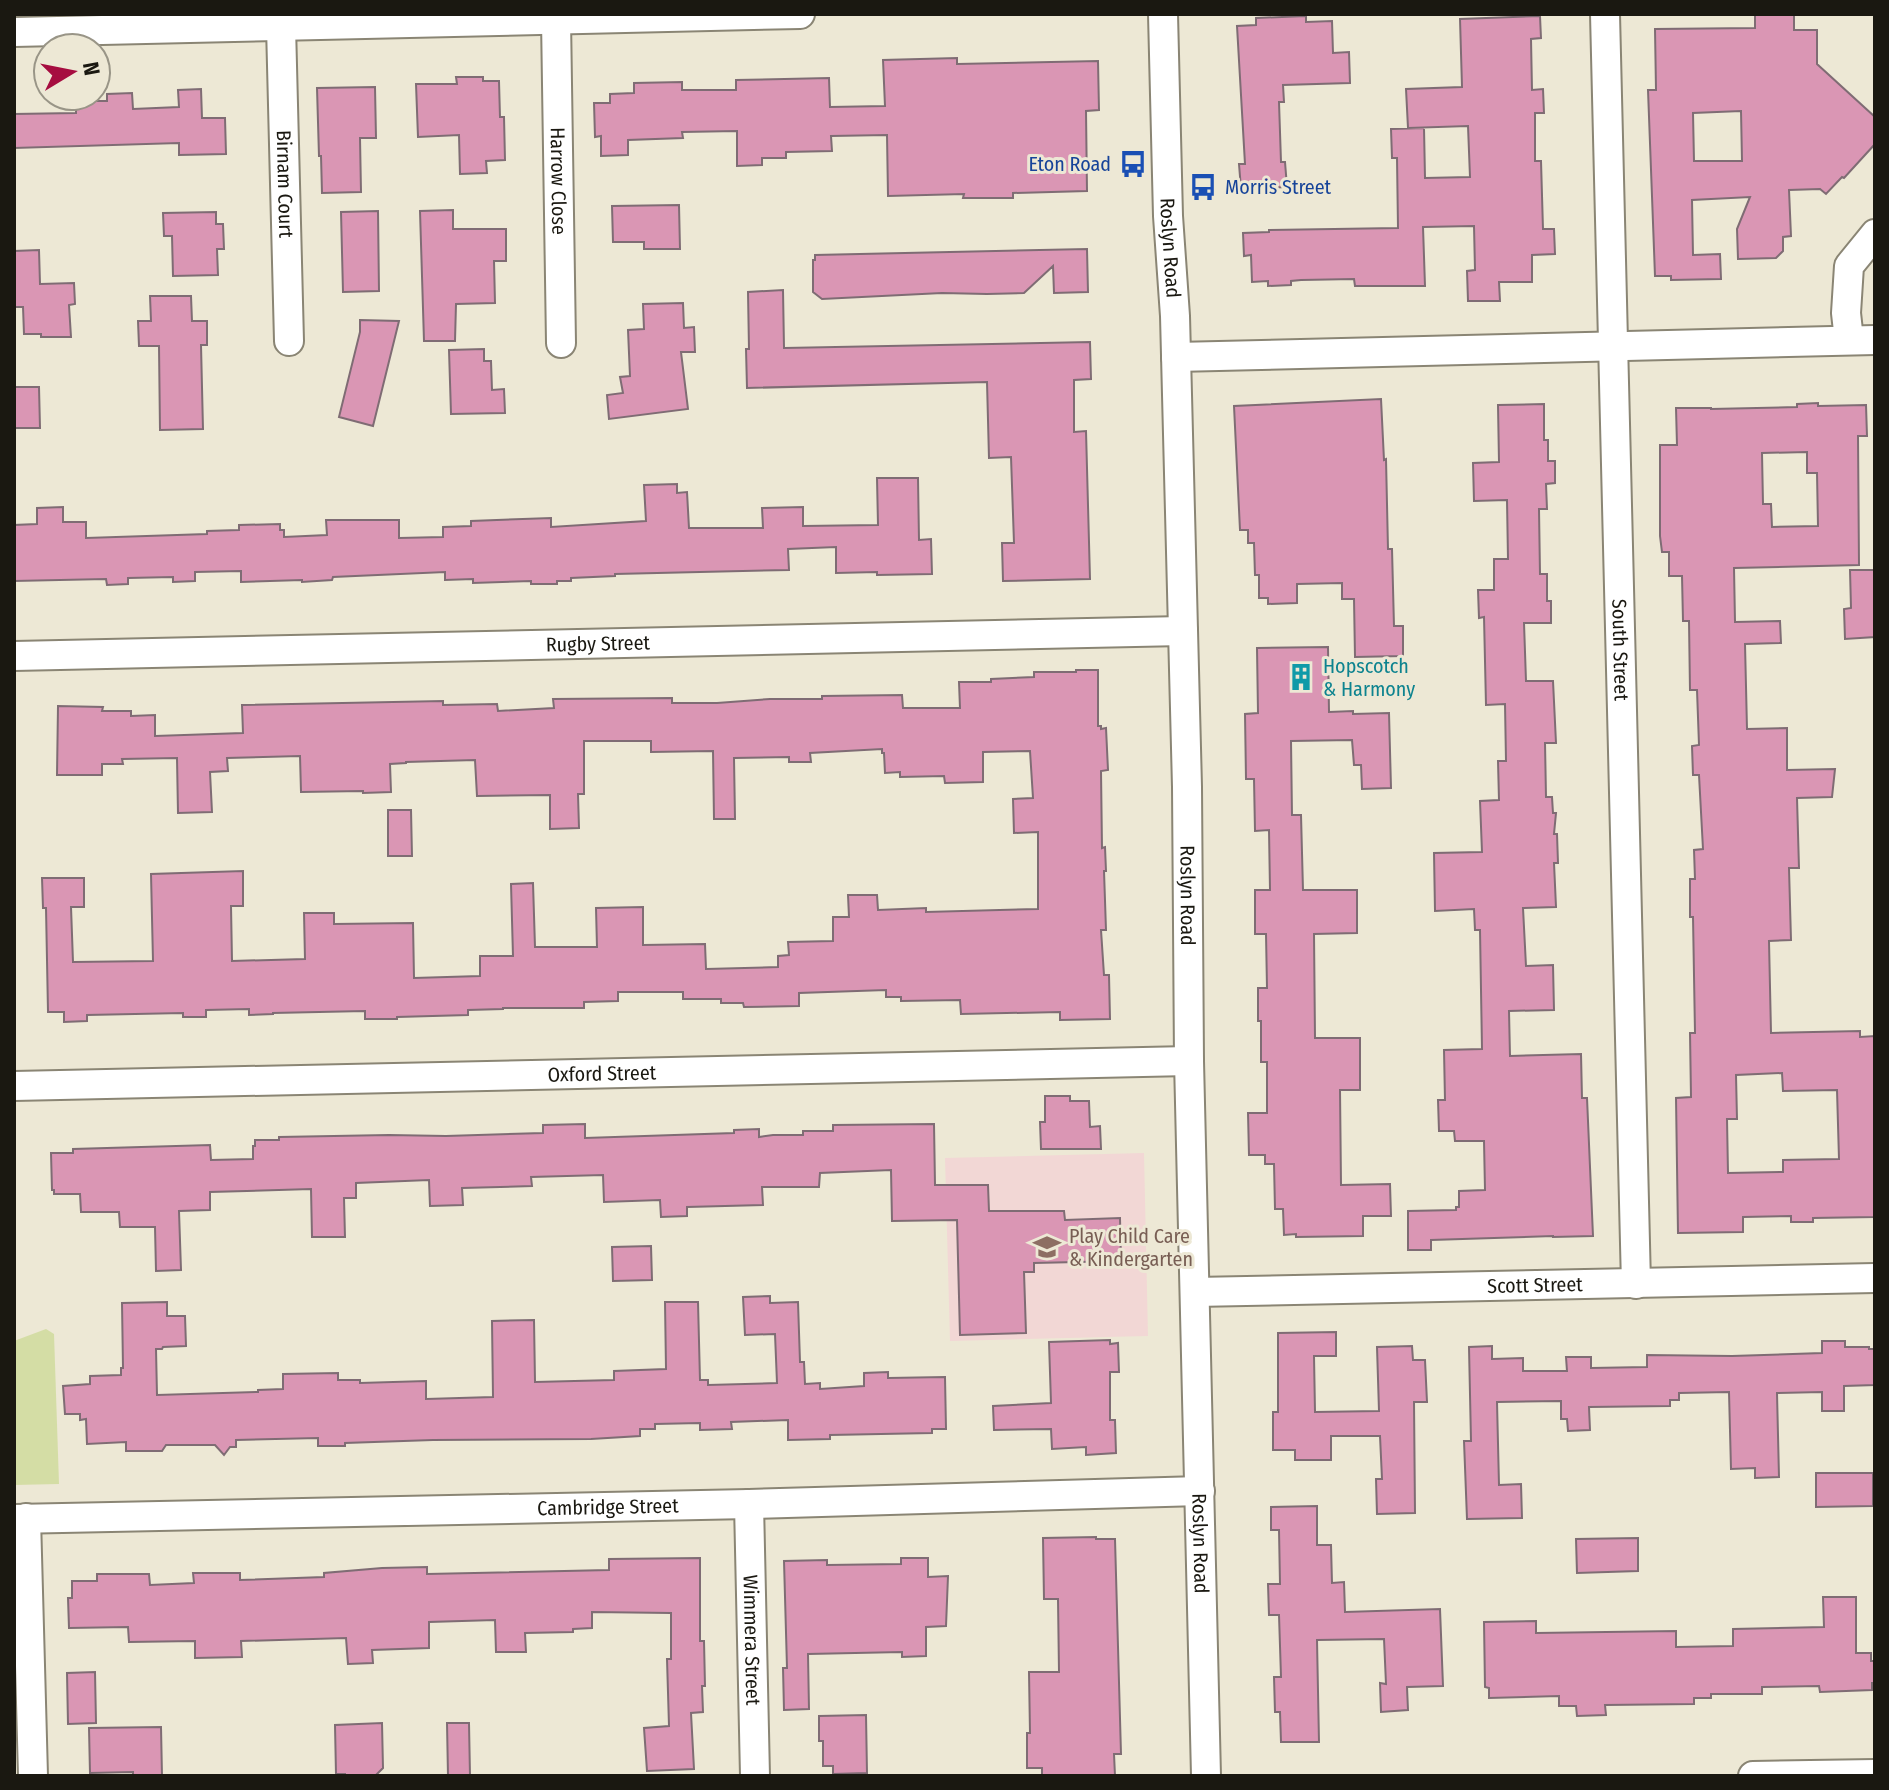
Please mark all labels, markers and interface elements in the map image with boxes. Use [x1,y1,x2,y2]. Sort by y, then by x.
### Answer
north arrow [32,32,112,112]
text: N [77,60,106,77]
street label: Harrow Close [546,127,571,235]
street label: Birnam Court [272,130,298,239]
bus stop icon: Eton Road [1118,149,1148,179]
place label: Eton Road [1028,152,1111,176]
bus stop icon: Morris Street [1188,172,1218,202]
place label: Morris Street [1225,175,1332,199]
street label: Roslyn Road [1156,197,1186,299]
street label: South Street [1607,599,1634,702]
street label: Rugby Street [546,630,651,657]
place label: Hopscotch & Harmony [1323,654,1415,701]
building icon: Hopscotch & Harmony [1286,662,1316,692]
street label: Roslyn Road [1175,845,1200,946]
street label: Oxford Street [547,1060,657,1087]
place label: Play Child Care & Kindergarten [1069,1224,1193,1271]
school or university icon: Play Child Care & Kindergarten [1032,1232,1062,1262]
street label: Scott Street [1487,1272,1583,1298]
street label: Cambridge Street [537,1493,679,1520]
street label: Roslyn Road [1187,1493,1214,1594]
street label: Wimmera Street [739,1574,765,1706]

